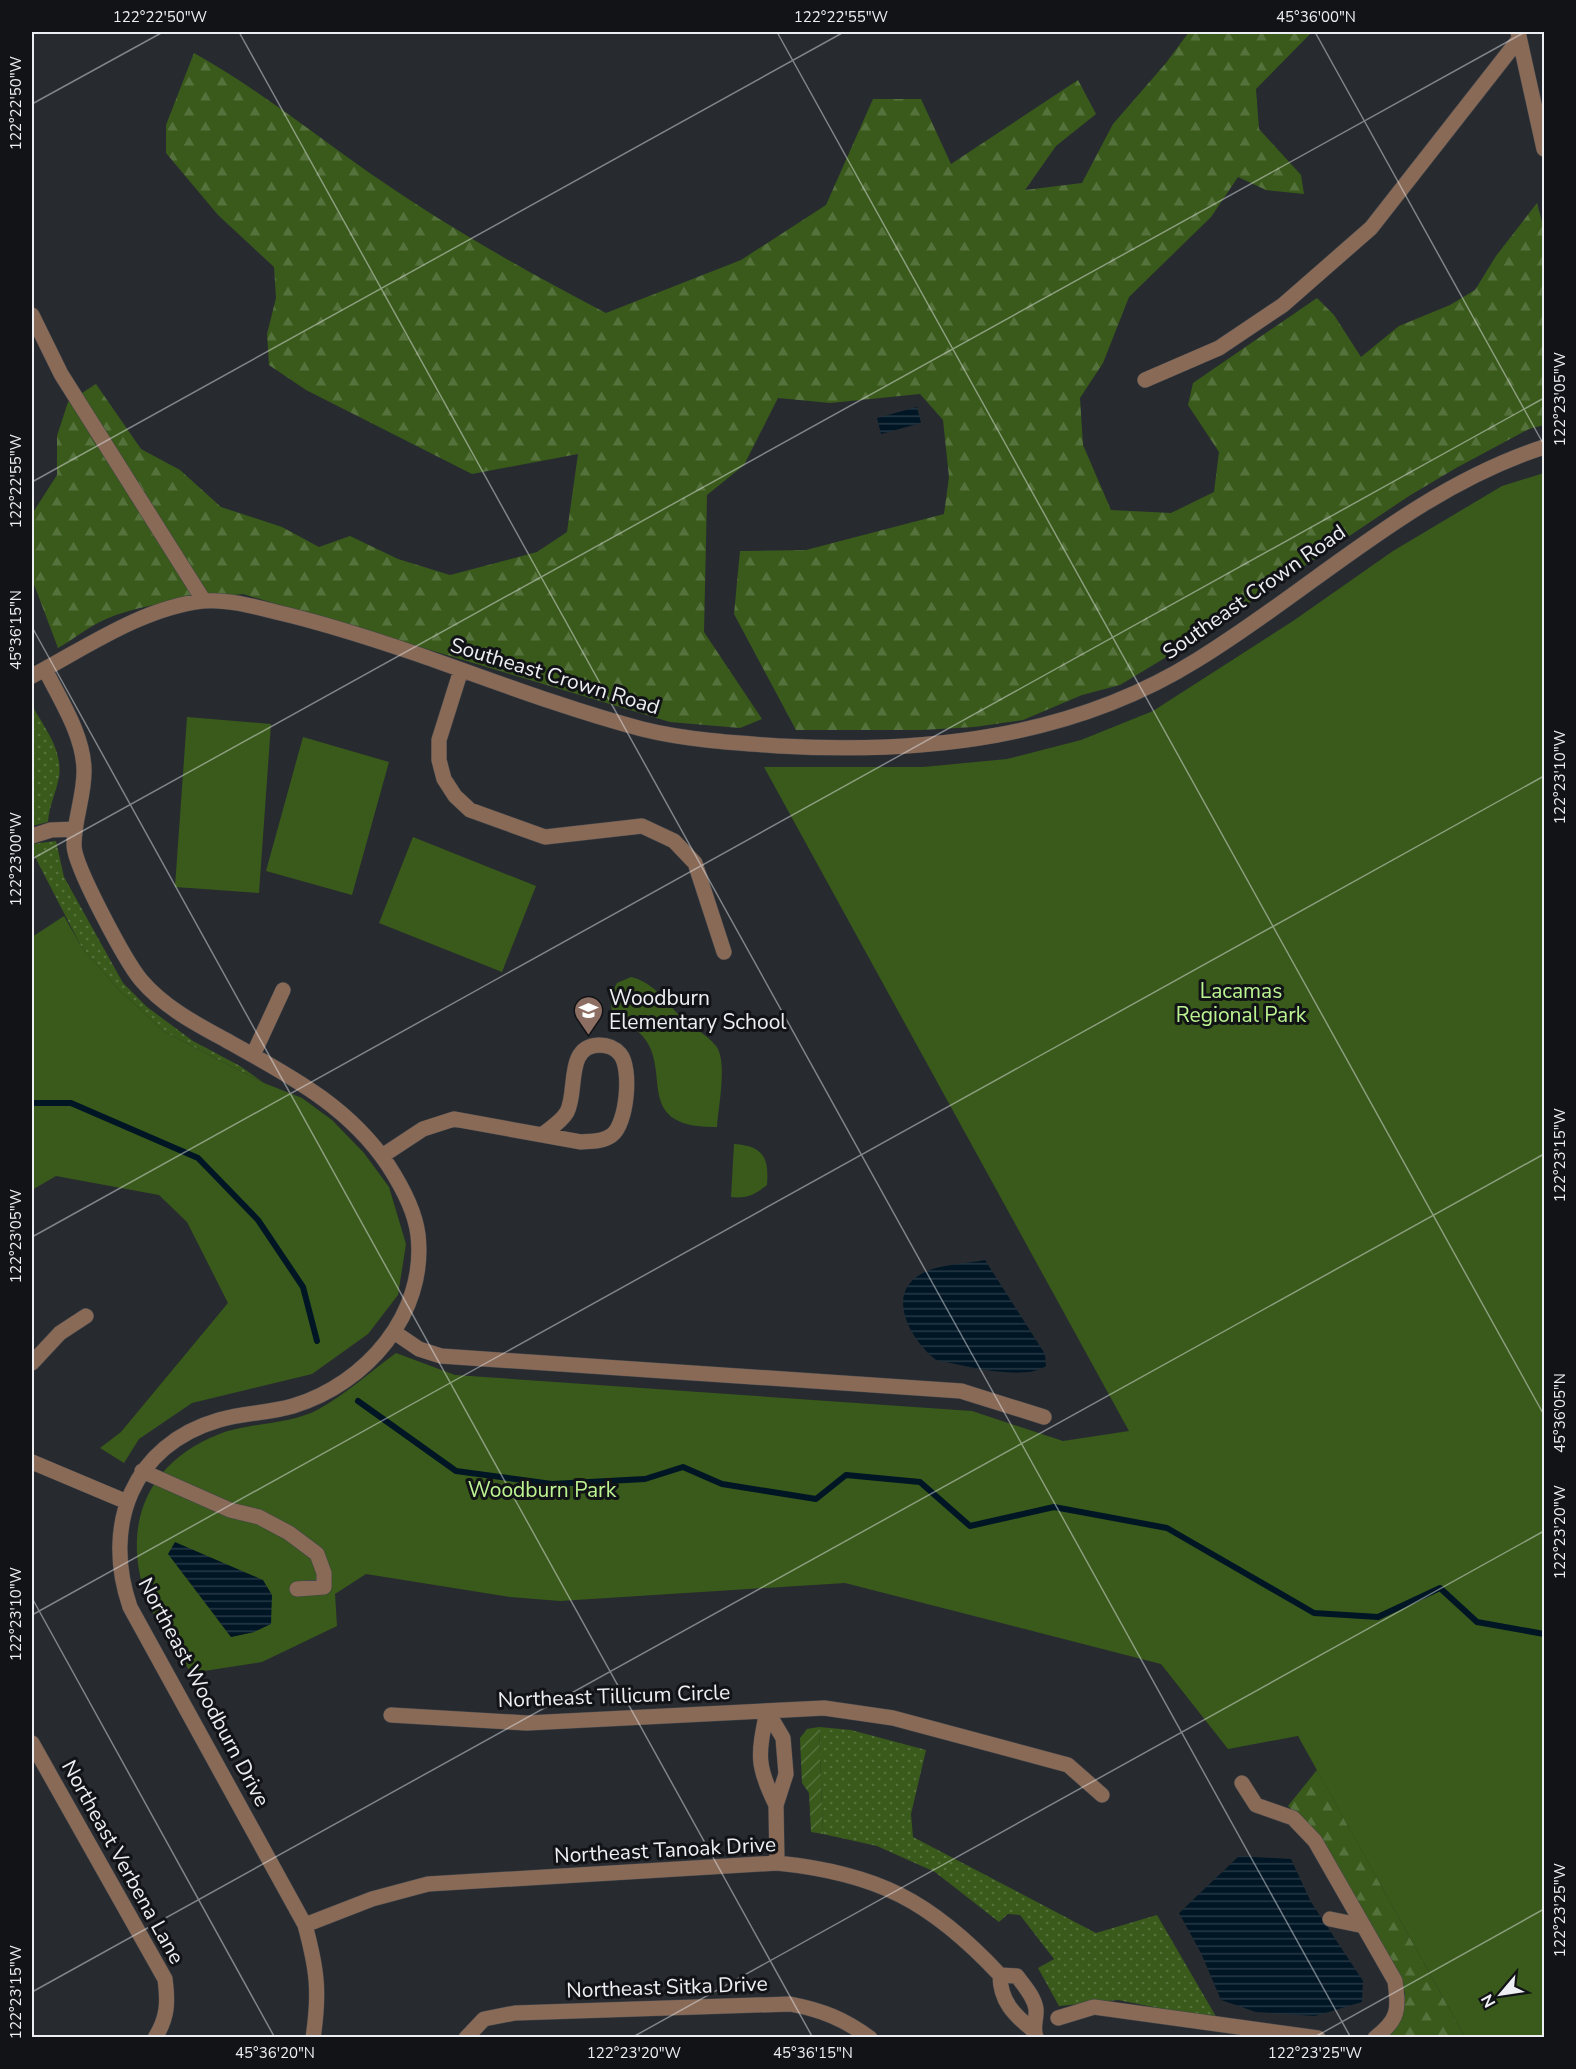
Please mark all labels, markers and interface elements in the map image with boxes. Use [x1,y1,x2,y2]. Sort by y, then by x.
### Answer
text: 122°22'50"W [113,7,208,27]
text: 122°22'55"W [794,7,889,27]
text: 45°36'00"N [1276,7,1356,27]
text: 122°22'50"W [6,55,26,150]
text: 122°23'05"W [1550,351,1570,446]
text: 122°22'55"W [6,433,26,528]
street label: Southeast Crown Road [1157,518,1351,666]
text: 45°36'15"N [6,590,26,670]
street label: Southeast Crown Road [447,631,663,721]
text: 122°23'10"W [1550,729,1570,824]
text: 122°23'00"W [6,811,26,906]
park label: Lacamas Regional Park [1176,977,1307,1029]
place label: Woodburn Elementary School [609,984,787,1036]
school or university icon: Woodburn Elementary School [572,994,604,1036]
text: 122°23'15"W [1550,1107,1570,1202]
text: 122°23'05"W [6,1188,26,1283]
text: 45°36'05"N [1550,1373,1570,1453]
park label: Woodburn Park [468,1476,617,1504]
text: 122°23'20"W [1550,1484,1570,1579]
text: 122°23'10"W [6,1566,26,1661]
street label: Northeast Woodburn Drive [132,1573,276,1811]
street label: Northeast Tillicum Circle [497,1678,731,1714]
street label: Northeast Verbena Lane [55,1755,191,1969]
street label: Northeast Tanoak Drive [553,1830,777,1870]
text: 122°23'25"W [1550,1862,1570,1957]
text: 122°23'15"W [6,1944,26,2039]
north arrow [1471,1964,1531,2024]
street label: Northeast Sitka Drive [566,1969,768,2005]
text: N [1476,1990,1501,2011]
text: 45°36'20"N [235,2043,315,2063]
text: 122°23'20"W [587,2043,682,2063]
text: 45°36'15"N [773,2043,853,2063]
text: 122°23'25"W [1268,2043,1363,2063]

